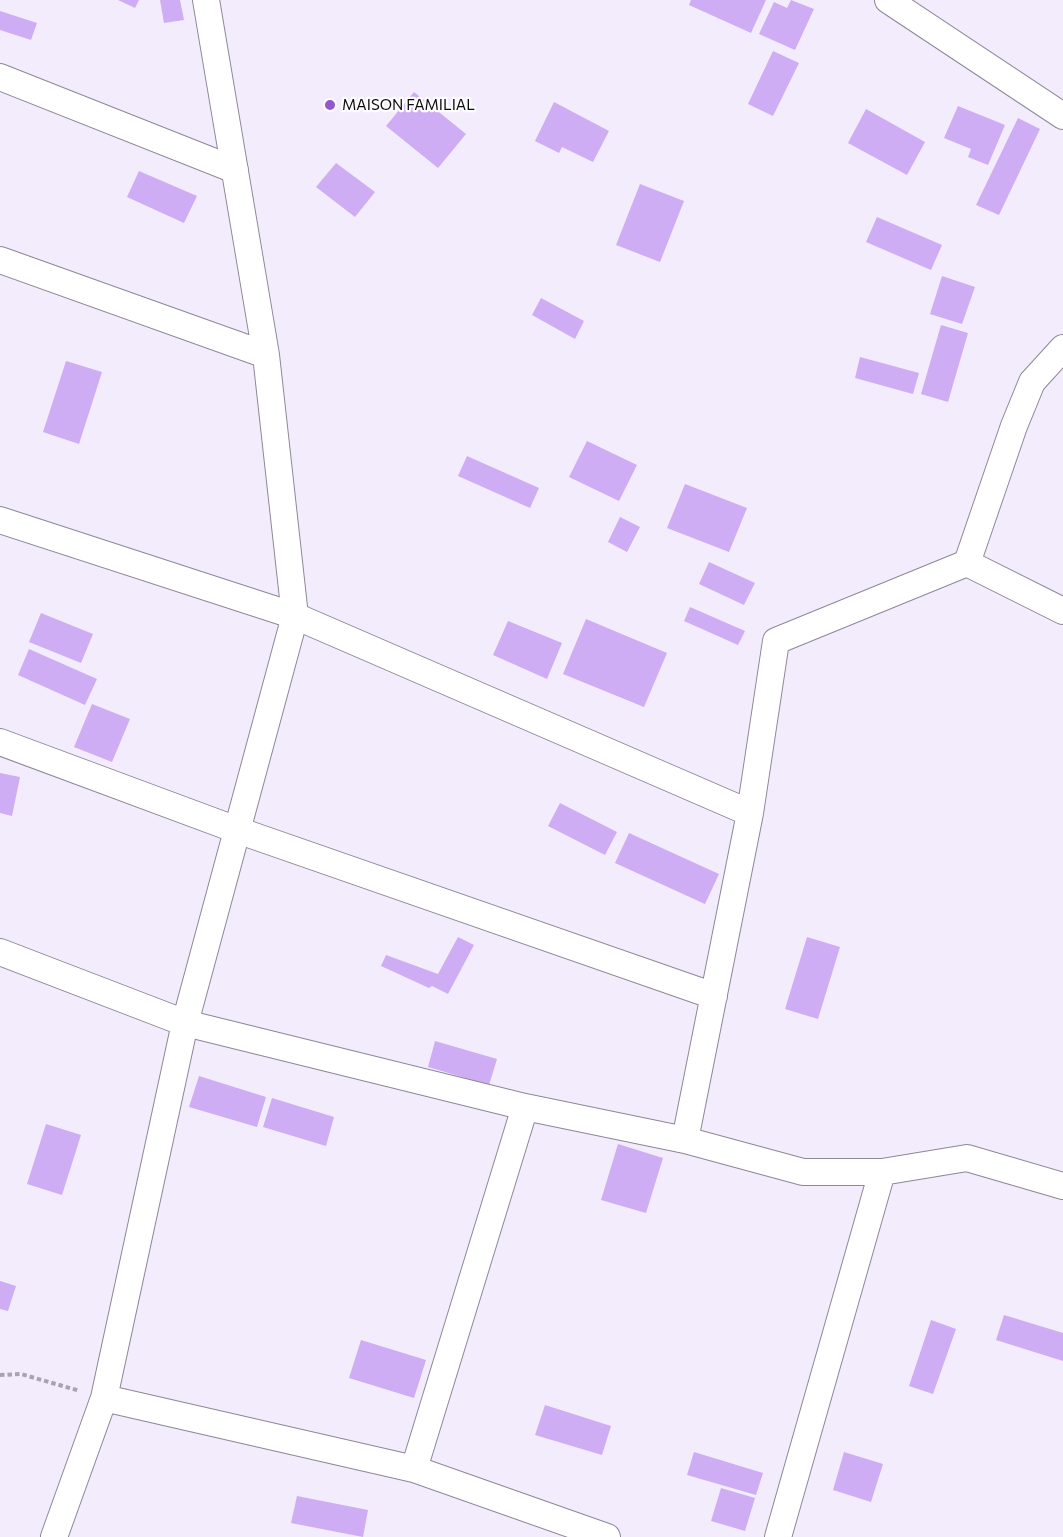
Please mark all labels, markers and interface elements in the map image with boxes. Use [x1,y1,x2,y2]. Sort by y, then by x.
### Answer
place label: MAISON FAMILIAL [342,96,475,114]
marker: MAISON FAMILIAL [323,98,337,112]

